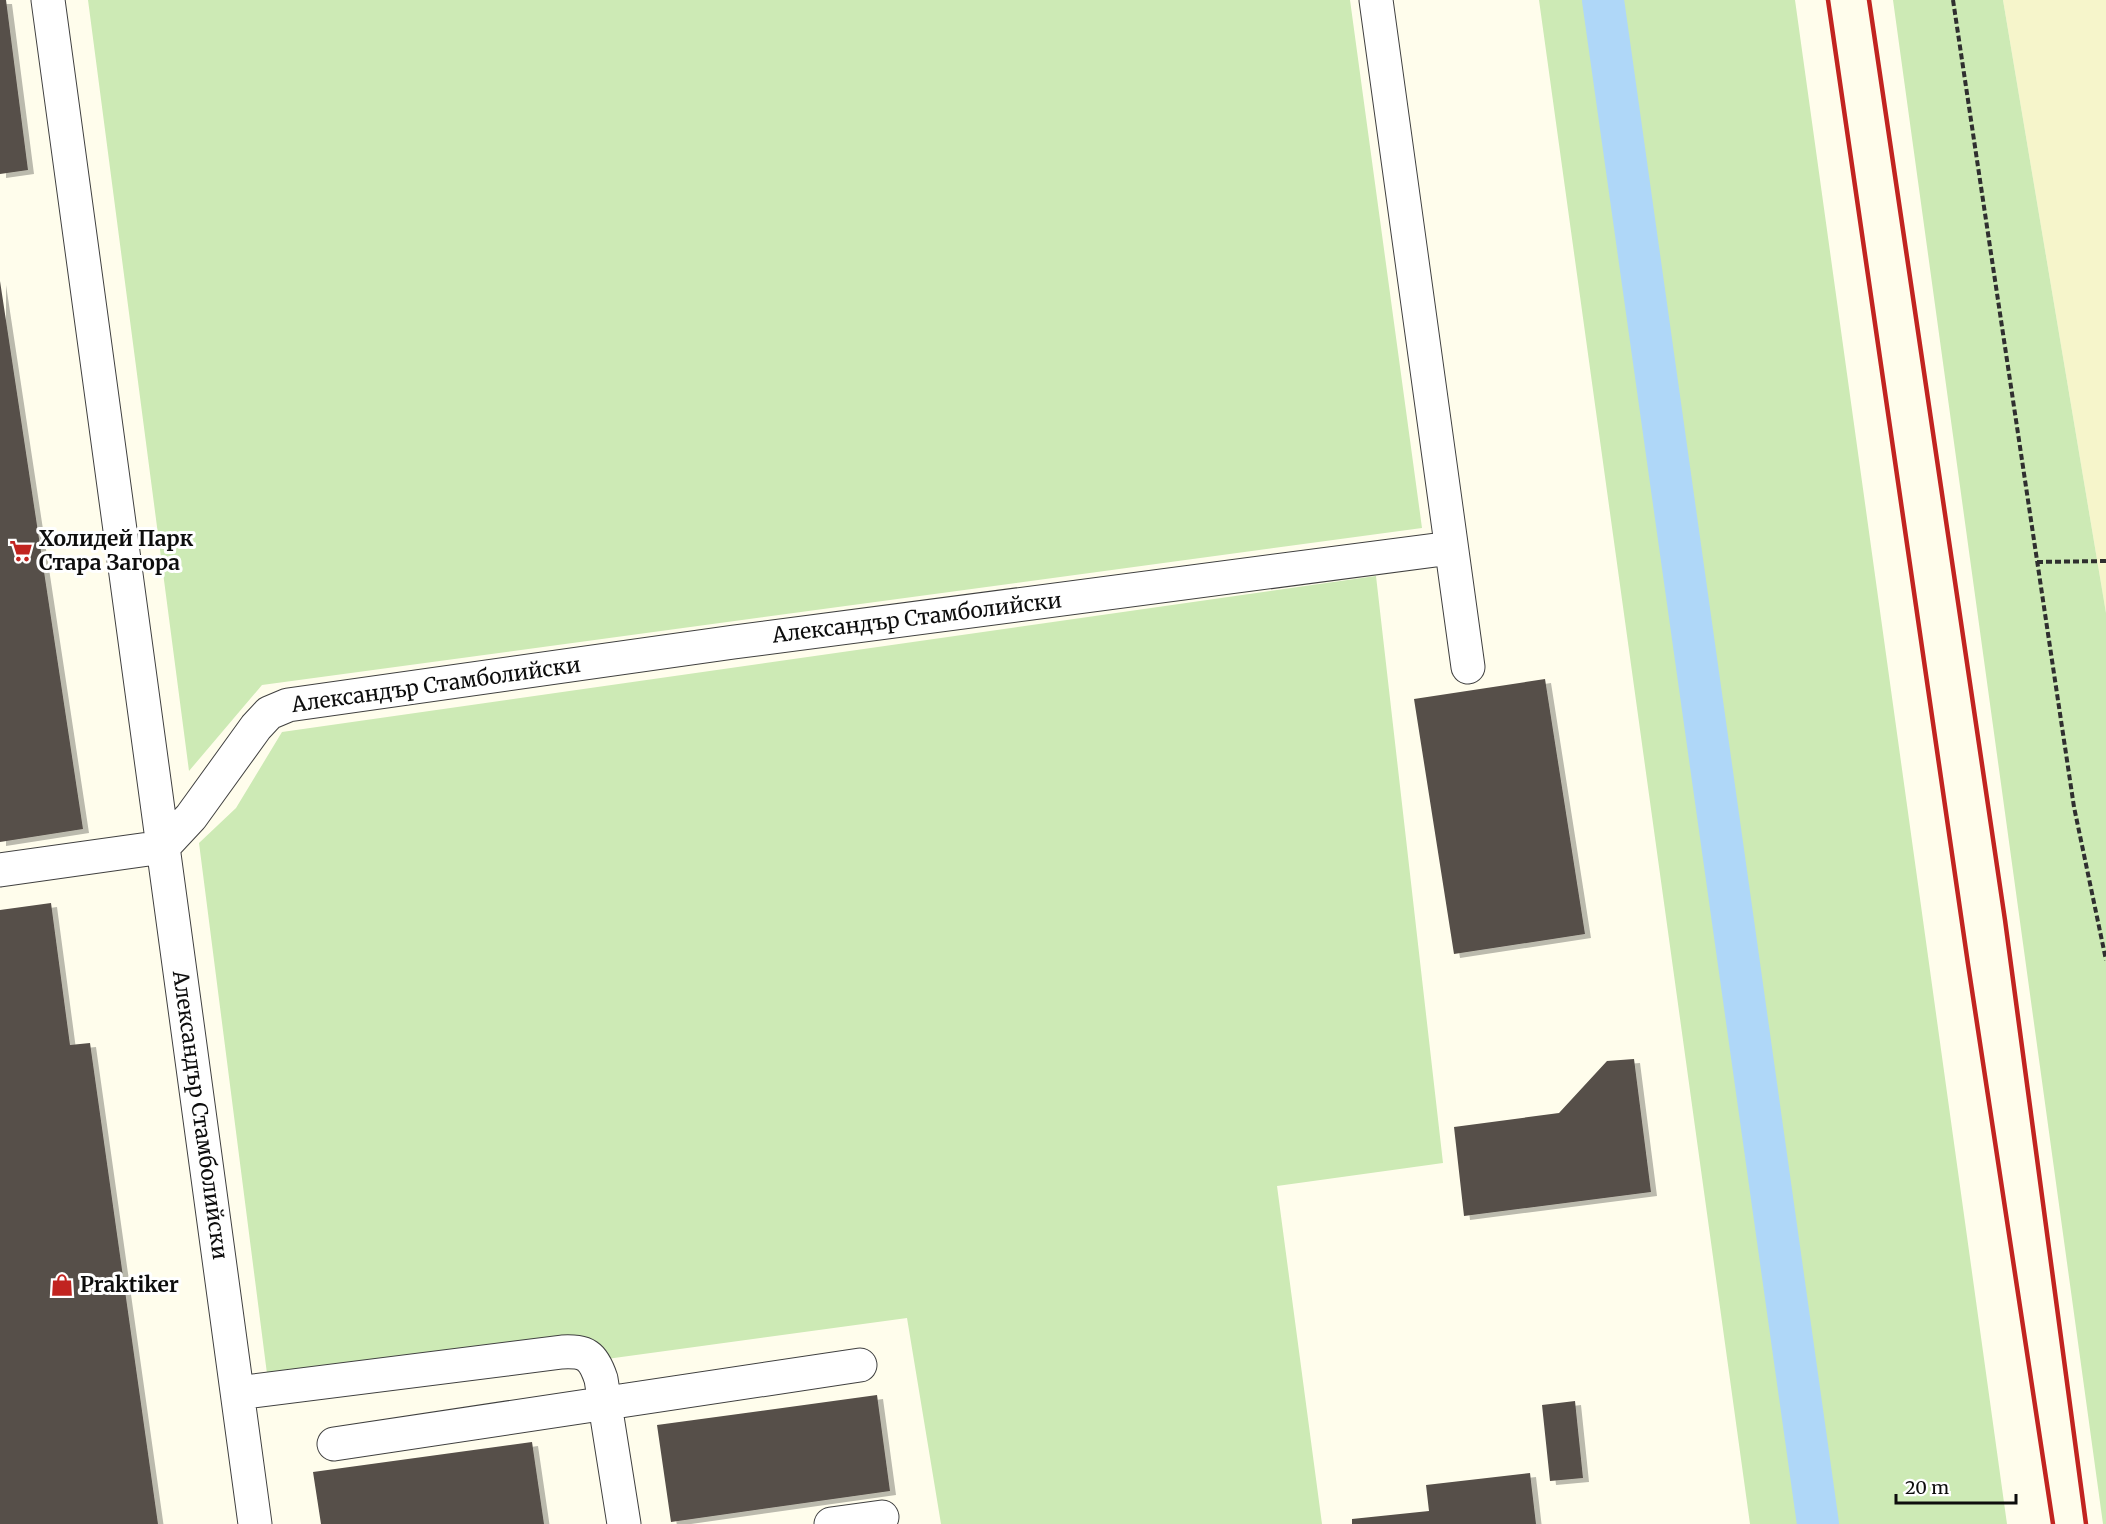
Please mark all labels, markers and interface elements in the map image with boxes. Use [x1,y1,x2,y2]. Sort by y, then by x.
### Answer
place label: Холидей Парк Стара Загора [39,525,193,576]
supermarket icon: Холидей Парк Стара Загора [8,538,34,564]
street label: Александър Стамболийски [770,586,1063,649]
street label: Александър Стамболийски [289,651,582,718]
street label: Александър Стамболийски [167,968,234,1261]
place label: Praktiker [80,1271,179,1298]
shop icon: Praktiker [49,1272,75,1298]
scale bar [1896,1467,2016,1505]
text: 20 m [1905,1476,1949,1499]

